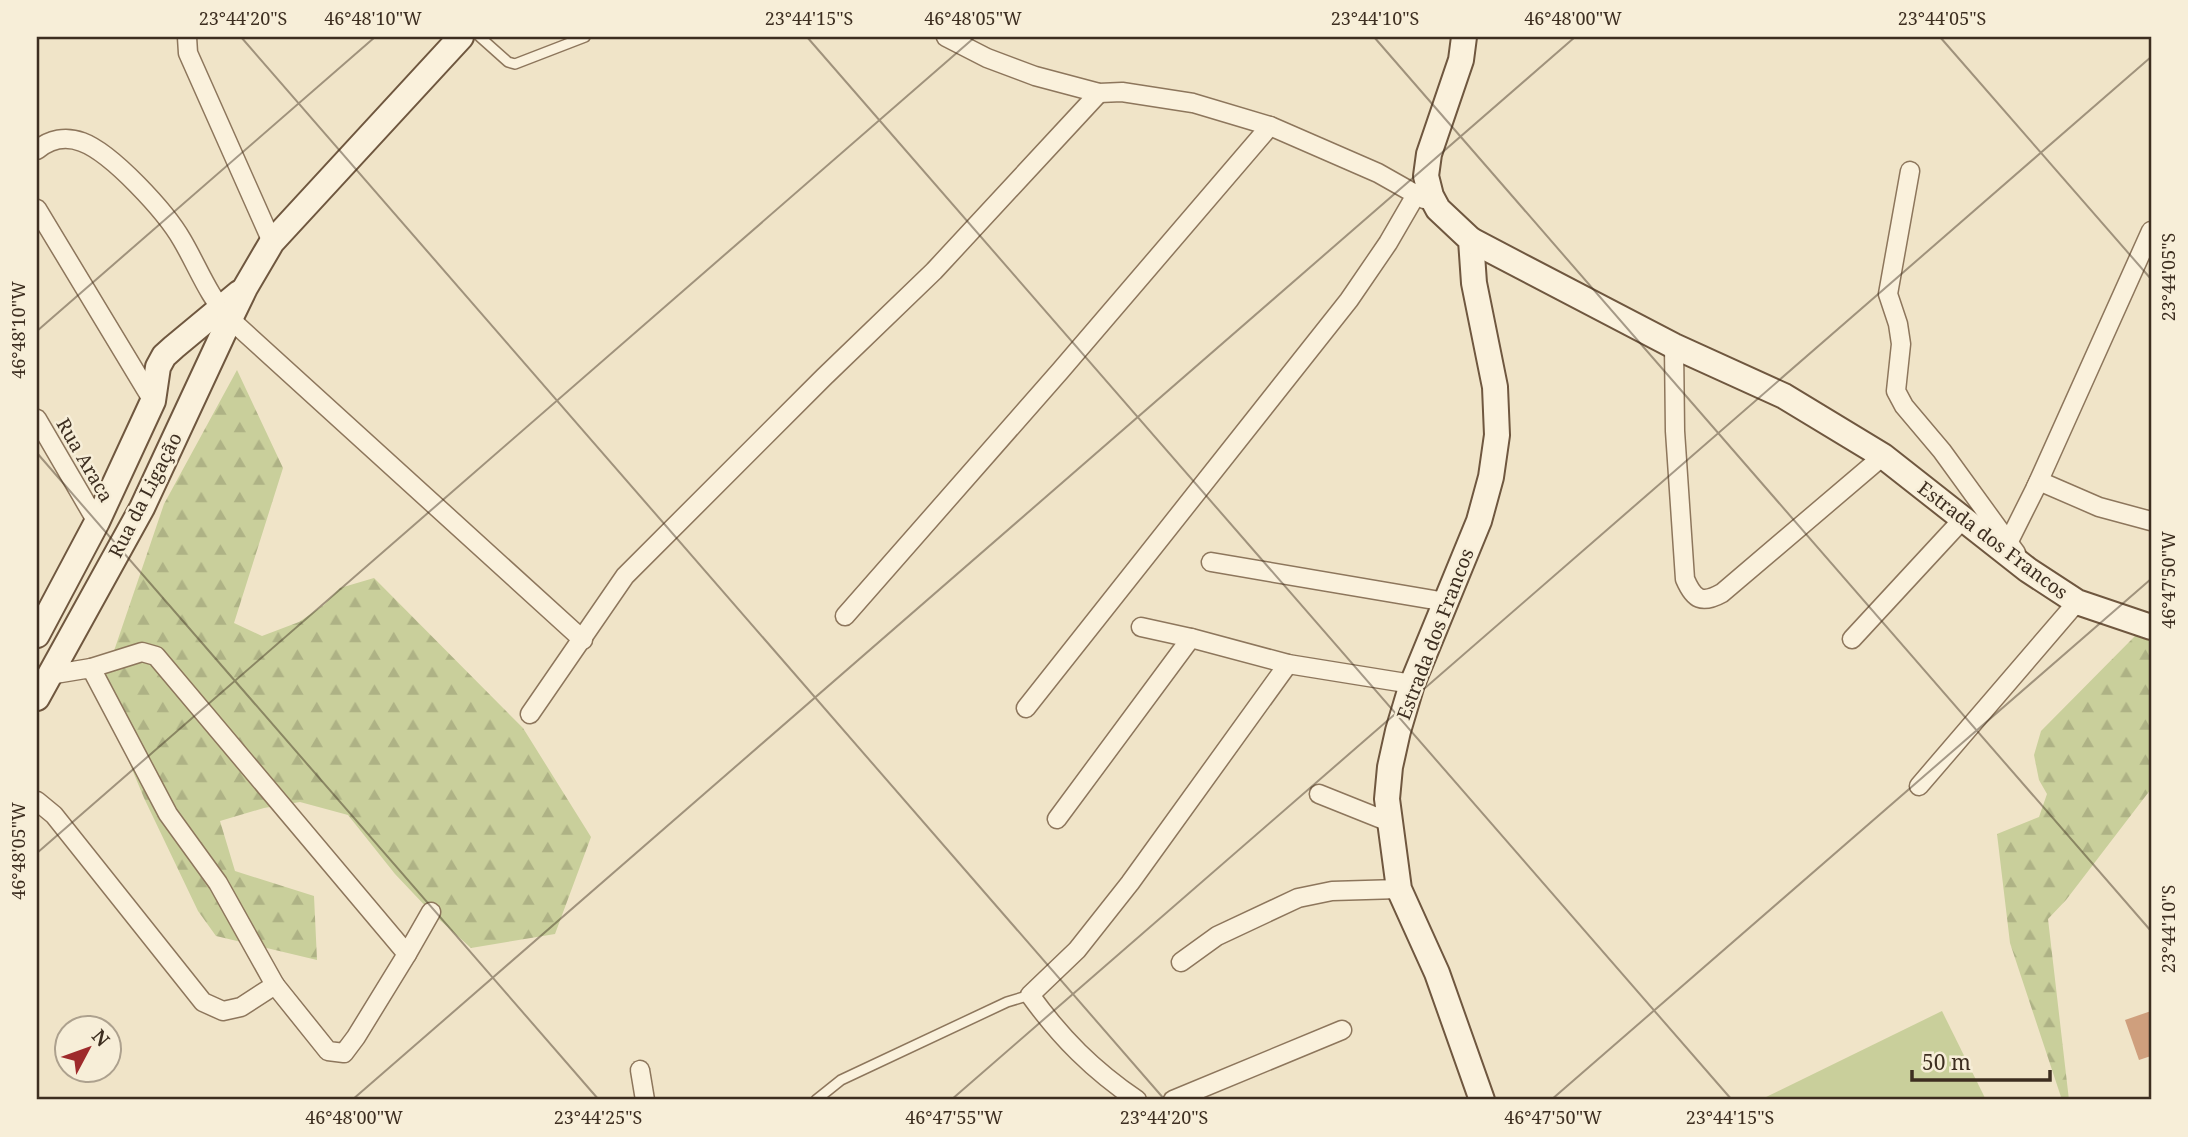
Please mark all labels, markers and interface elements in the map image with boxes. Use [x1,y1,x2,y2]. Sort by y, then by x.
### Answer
text: 23°44'20"S [199,6,287,30]
text: 46°48'10"W [324,6,422,30]
text: 23°44'15"S [765,6,853,30]
text: 46°48'05"W [924,6,1022,30]
text: 23°44'10"S [1331,6,1419,30]
text: 46°48'00"W [1524,6,1622,30]
text: 23°44'05"S [1898,6,1986,30]
text: 23°44'05"S [2156,233,2180,321]
text: 46°48'10"W [6,281,30,379]
street label: Rua Araca [51,413,119,507]
street label: Rua da Ligação [102,428,188,562]
street label: Estrada dos Francos [1913,475,2073,605]
text: 46°47'50"W [2156,531,2180,629]
street label: Estrada dos Francos [1390,545,1480,723]
text: 46°48'05"W [6,802,30,900]
text: 23°44'10"S [2156,885,2180,973]
north arrow [52,1014,122,1084]
text: N [86,1024,116,1052]
scale bar [1912,1039,2050,1083]
text: 50 m [1922,1048,1971,1076]
text: 46°48'00"W [305,1105,403,1129]
text: 23°44'25"S [554,1105,642,1129]
text: 46°47'55"W [905,1105,1003,1129]
text: 23°44'20"S [1120,1105,1208,1129]
text: 46°47'50"W [1504,1105,1602,1129]
text: 23°44'15"S [1686,1105,1774,1129]

